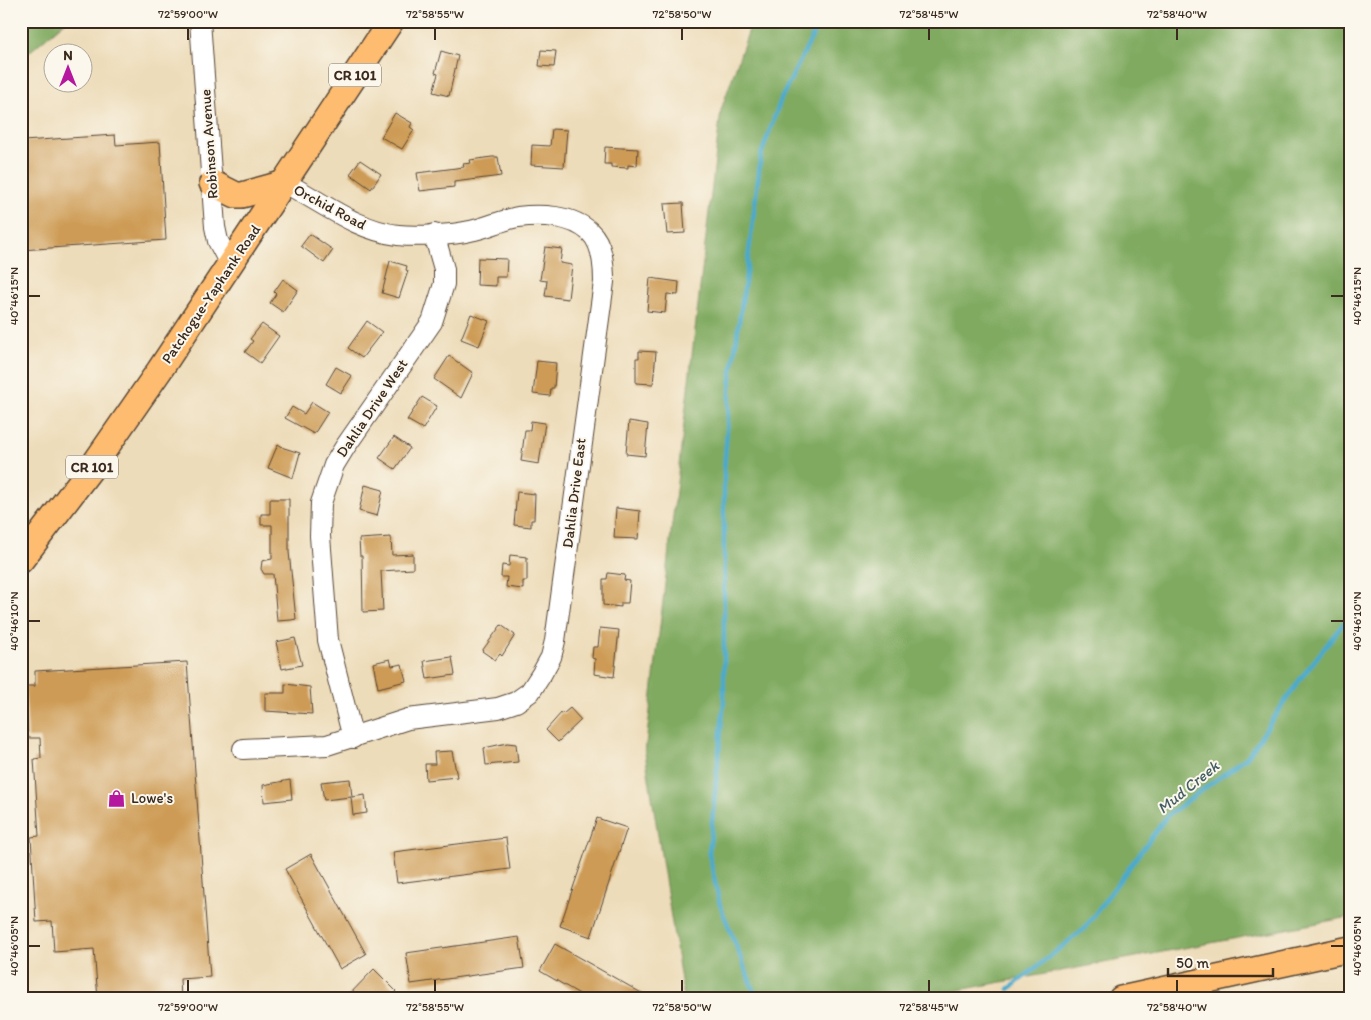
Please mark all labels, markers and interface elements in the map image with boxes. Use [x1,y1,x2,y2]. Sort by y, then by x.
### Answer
text: 72°59'00"W [158,7,218,21]
text: 72°58'55"W [406,7,464,21]
text: 72°58'50"W [652,7,712,21]
text: 72°58'45"W [899,7,959,21]
text: 72°58'40"W [1147,7,1207,21]
north arrow [42,42,92,92]
text: N [63,47,73,64]
road number: CR 101 [329,64,381,86]
street label: Robinson Avenue [196,88,222,200]
street label: Orchid Road [291,180,369,234]
street label: Patchogue-Yaphank Road [158,221,264,367]
text: 40°46'15"N [7,267,21,325]
text: 40°46'15"N [1350,267,1364,325]
street label: Dahlia Drive West [332,355,412,461]
street label: Dahlia Drive East [558,437,590,549]
road number: CR 101 [66,456,118,478]
text: 40°46'10"N [7,591,21,651]
text: 40°46'10"N [1350,591,1364,651]
water label: Mud Creek [1153,756,1223,818]
shop icon: Lowe's [107,788,127,808]
place label: Lowe's [131,789,173,807]
text: 40°46'05"N [7,916,21,976]
text: 40°46'05"N [1350,916,1364,976]
scale bar [1168,945,1274,977]
text: 50 m [1176,954,1209,972]
text: 72°59'00"W [158,1000,218,1014]
text: 72°58'55"W [406,1000,464,1014]
text: 72°58'50"W [652,1000,712,1014]
text: 72°58'45"W [899,1000,959,1014]
text: 72°58'40"W [1147,1000,1207,1014]

